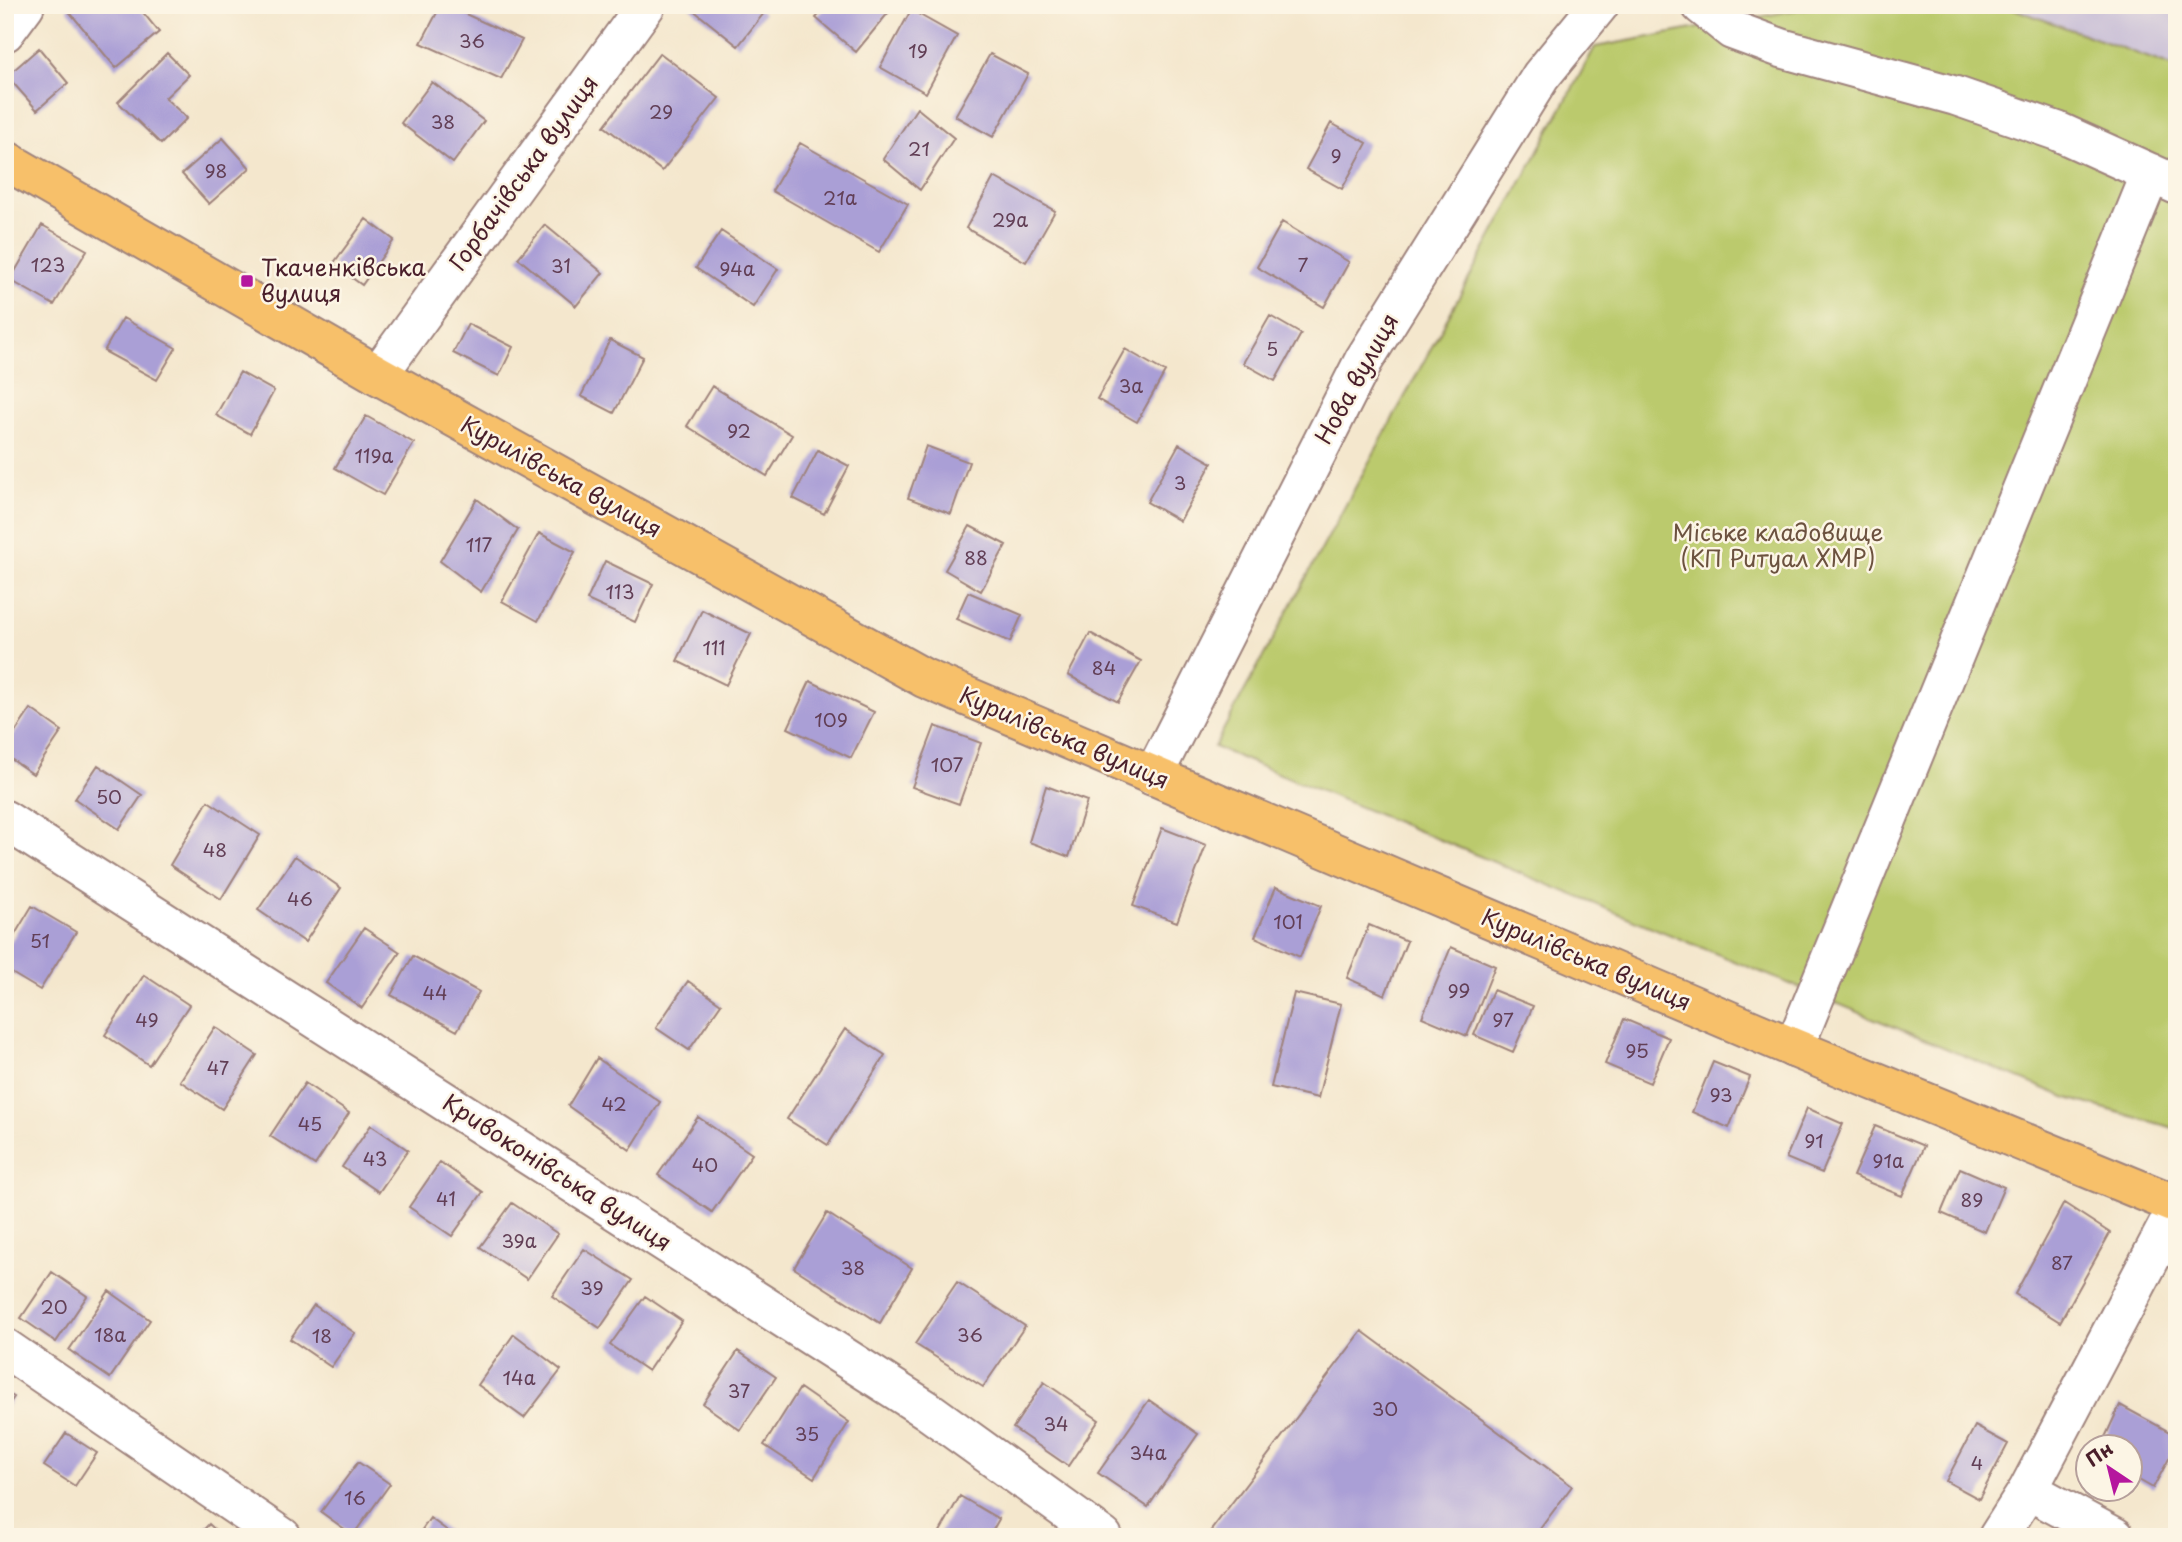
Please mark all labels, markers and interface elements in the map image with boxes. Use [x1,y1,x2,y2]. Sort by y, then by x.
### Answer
house number: 36 [459,26,485,54]
house number: 19 [908,36,928,64]
street label: Горбачівська вулиця [440,67,606,277]
house number: 29 [649,97,673,125]
house number: 38 [431,107,455,135]
house number: 21 [908,134,930,162]
house number: 9 [1330,141,1342,169]
house number: 98 [205,156,228,184]
house number: 21а [823,183,857,211]
house number: 29а [992,205,1028,233]
place label: Ткаченківська вулиця [261,249,426,310]
house number: 123 [31,250,65,278]
house number: 7 [1298,250,1309,278]
house number: 31 [551,251,571,279]
house number: 94а [719,254,755,282]
marker: Ткаченківська вулиця [239,273,255,289]
street label: Нова вулиця [1305,306,1406,450]
house number: 5 [1266,334,1278,362]
house number: 3а [1119,371,1143,399]
street label: Курилівська вулиця [455,406,669,546]
house number: 92 [727,416,751,444]
house number: 119а [355,441,394,469]
house number: 3 [1174,468,1186,496]
park label: Міське кладовище (КП Ритуал ХМР) [1673,514,1883,575]
house number: 117 [466,530,493,558]
house number: 88 [964,543,988,571]
house number: 113 [606,577,634,605]
house number: 111 [702,633,726,661]
house number: 84 [1092,653,1116,681]
street label: Курилівська вулиця [954,676,1175,797]
house number: 109 [814,705,848,733]
house number: 107 [931,750,964,778]
house number: 50 [96,782,122,810]
house number: 48 [203,835,227,863]
house number: 46 [287,884,313,912]
street label: Курилівська вулиця [1476,898,1697,1019]
house number: 101 [1273,907,1303,935]
house number: 51 [30,926,50,954]
house number: 99 [1447,976,1471,1004]
house number: 44 [422,978,448,1006]
house number: 49 [135,1005,159,1033]
house number: 97 [1492,1005,1514,1033]
house number: 95 [1625,1036,1649,1064]
house number: 47 [207,1053,229,1081]
house number: 93 [1709,1080,1733,1108]
street label: Кривоконівська вулиця [436,1084,679,1259]
house number: 42 [601,1089,627,1117]
house number: 45 [298,1109,322,1137]
house number: 91 [1804,1126,1824,1154]
house number: 43 [363,1144,387,1172]
house number: 91а [1872,1146,1904,1174]
house number: 40 [692,1150,718,1178]
house number: 41 [436,1184,456,1212]
house number: 89 [1961,1185,1983,1213]
house number: 39а [501,1226,537,1254]
house number: 87 [2051,1248,2073,1276]
house number: 38 [841,1253,865,1281]
house number: 39 [580,1273,604,1301]
house number: 20 [40,1292,68,1320]
house number: 18а [94,1320,126,1348]
house number: 36 [957,1320,983,1348]
house number: 18 [312,1321,332,1349]
house number: 14а [503,1363,536,1391]
house number: 37 [728,1376,750,1404]
house number: 30 [1372,1394,1398,1422]
house number: 34 [1043,1409,1069,1437]
house number: 35 [795,1419,819,1447]
north arrow [2074,1434,2144,1504]
text: Пн [2079,1434,2118,1473]
house number: 34а [1130,1438,1167,1466]
house number: 4 [1971,1448,1983,1476]
house number: 16 [344,1483,366,1511]

